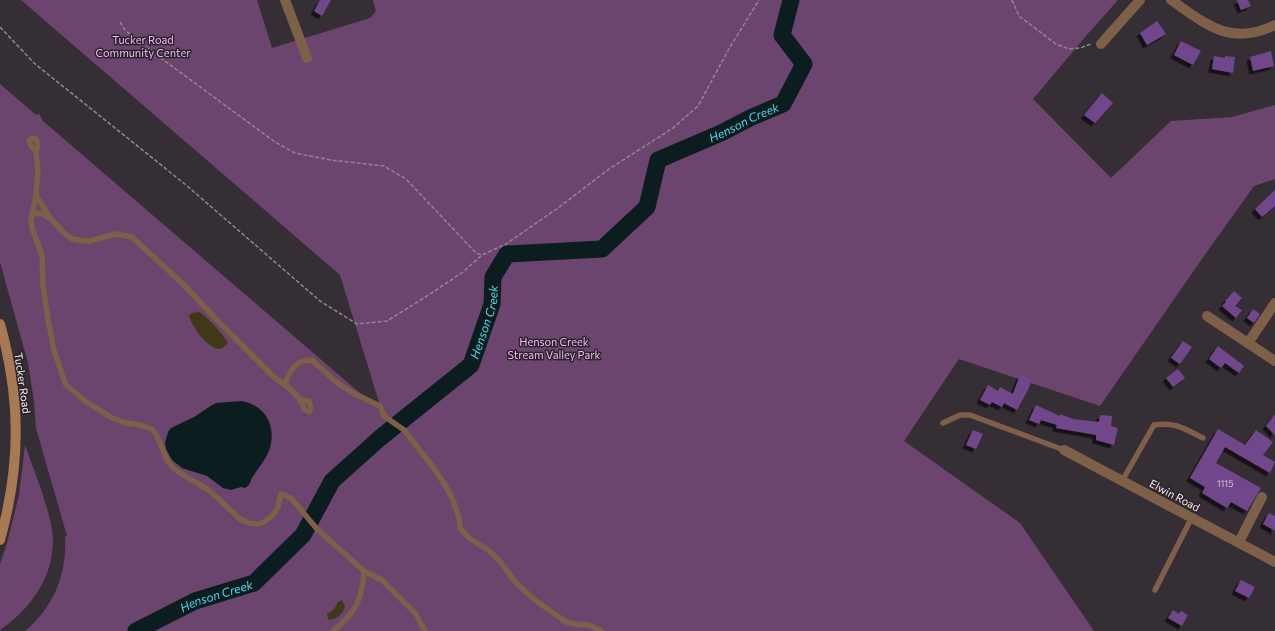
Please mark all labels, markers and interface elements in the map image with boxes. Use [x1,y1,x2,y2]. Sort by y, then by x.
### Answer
park label: Tucker Road Community Center [95,33,191,59]
water label: Henson Creek [706,99,781,145]
water label: Henson Creek [467,285,500,361]
park label: Henson Creek Stream Valley Park [507,335,601,361]
street label: Tucker Road [12,352,34,414]
street label: Elwin Road [1148,476,1202,514]
house number: 1115 [1217,478,1233,489]
water label: Henson Creek [177,577,255,615]

